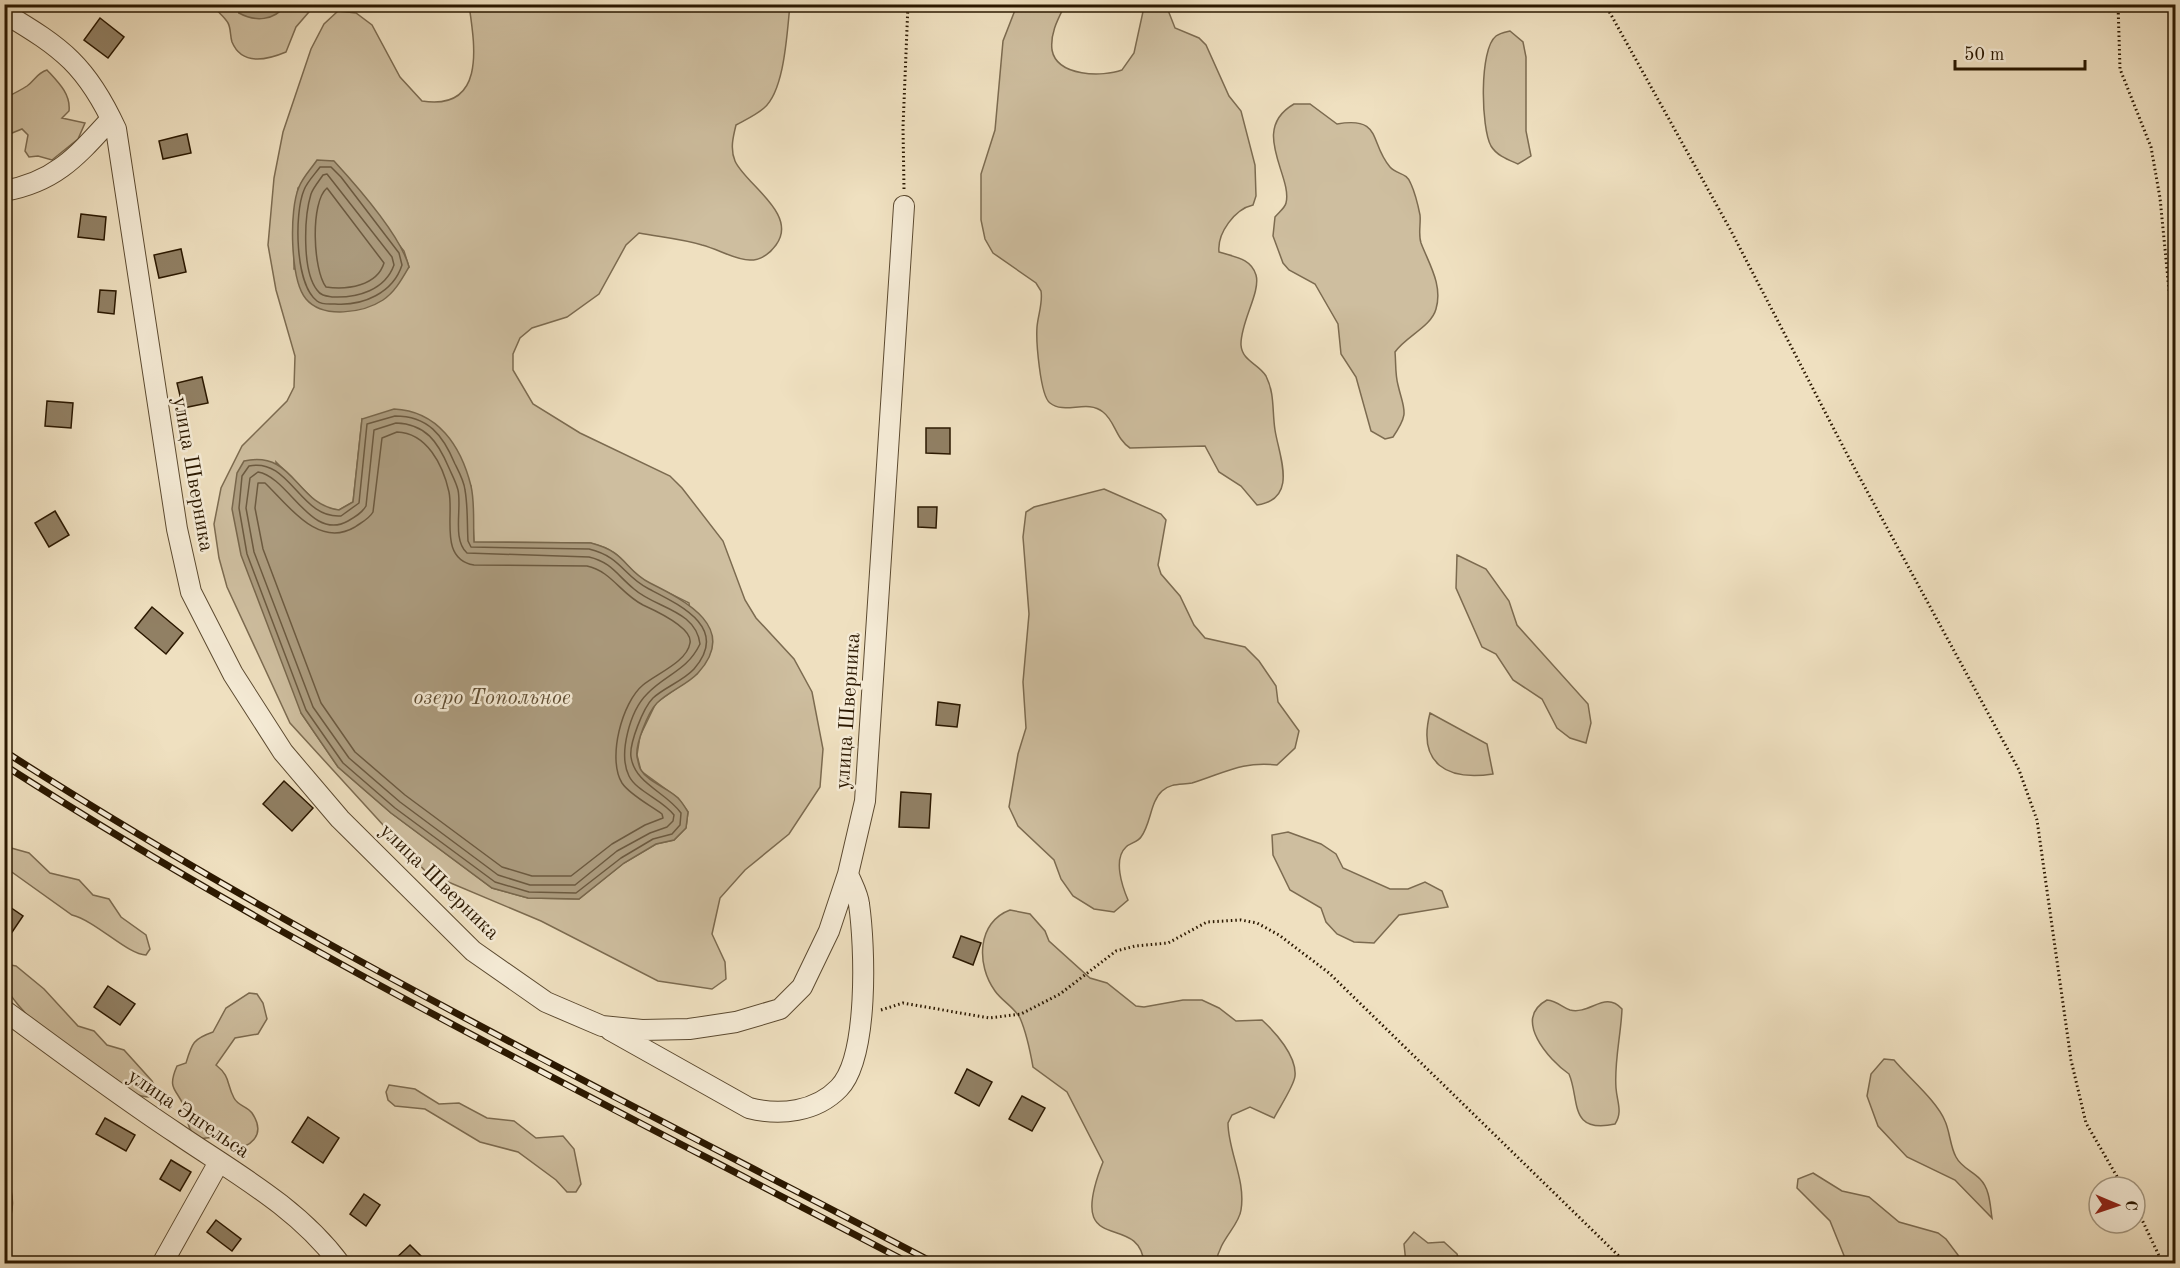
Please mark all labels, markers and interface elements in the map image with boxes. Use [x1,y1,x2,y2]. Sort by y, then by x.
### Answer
scale bar [1955,33,2086,71]
text: 50 m [1964,46,2004,64]
street label: улица Шверника [169,395,217,553]
street label: улица Шверника [833,632,864,790]
water label: озеро Топольное [413,687,571,709]
street label: улица Шверника [375,820,503,944]
street label: улица Энгельса [123,1066,253,1163]
north arrow [2087,1175,2147,1235]
text: С [2122,1200,2138,1211]

